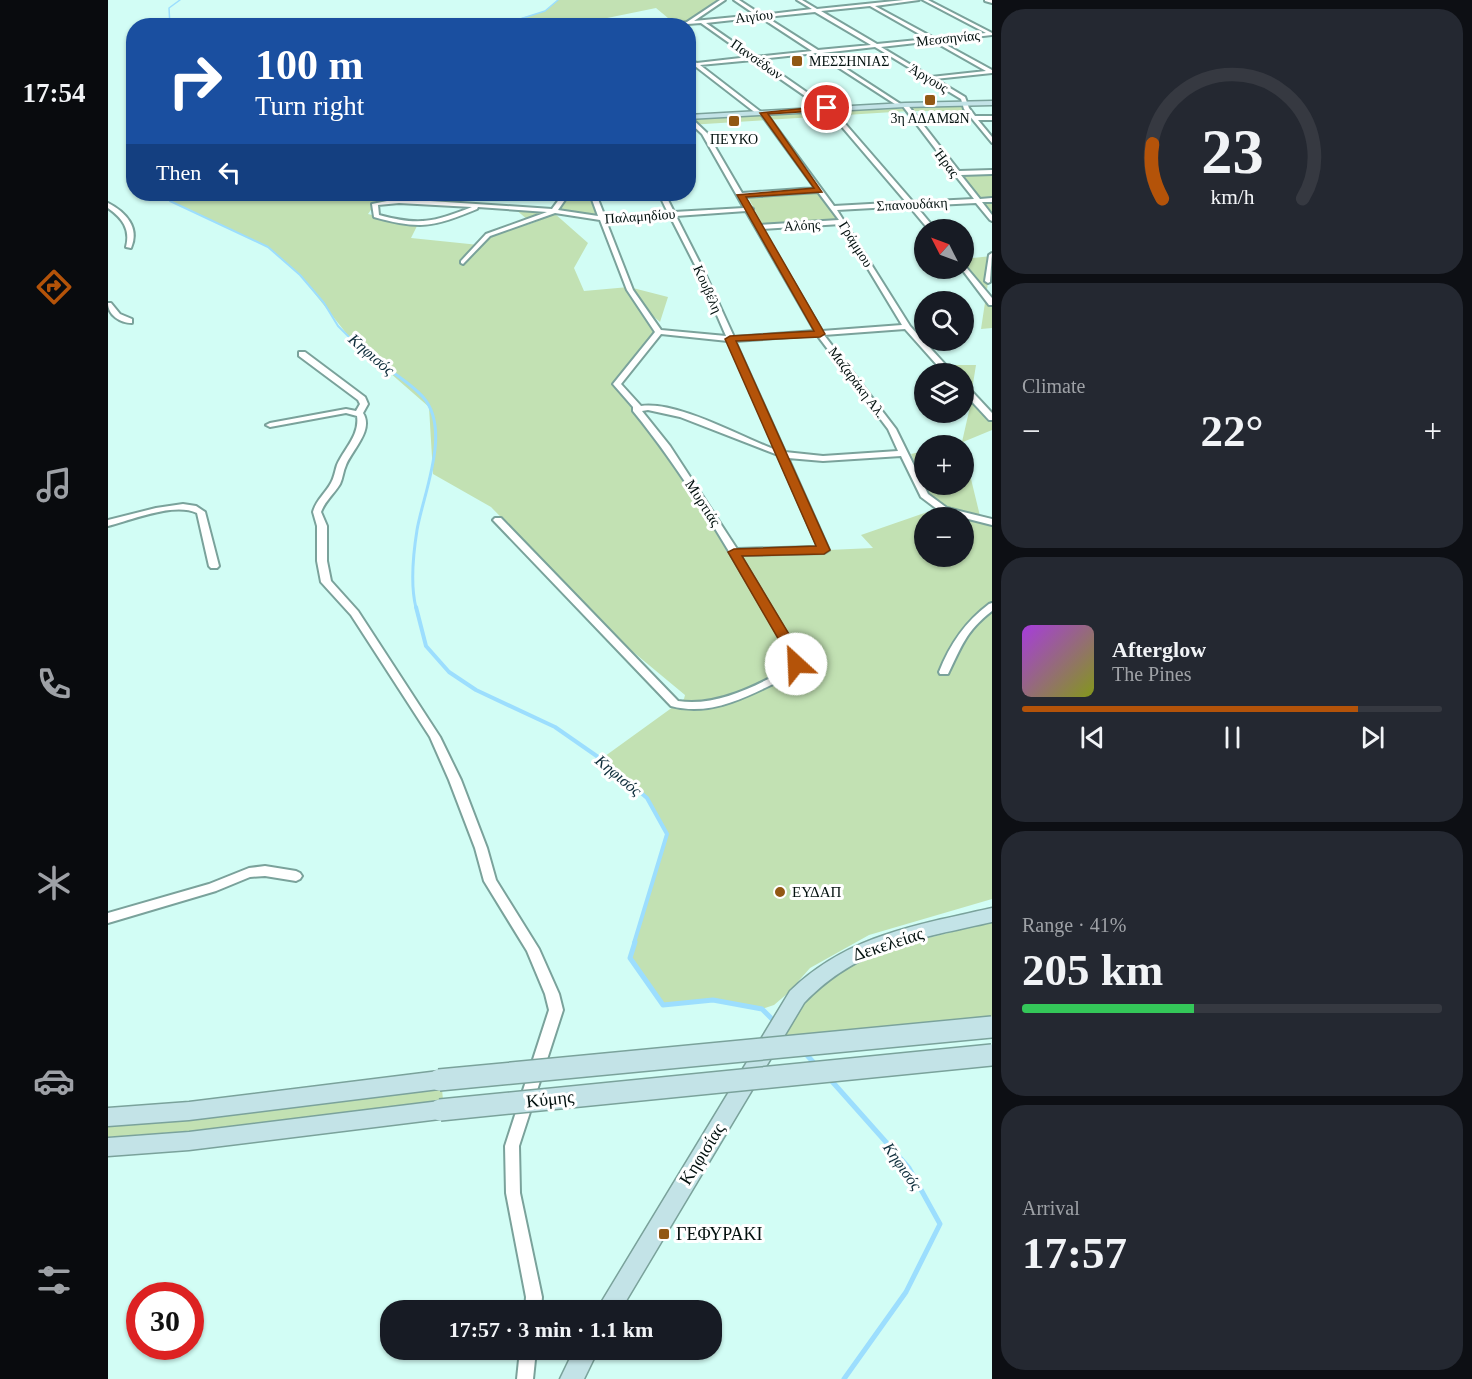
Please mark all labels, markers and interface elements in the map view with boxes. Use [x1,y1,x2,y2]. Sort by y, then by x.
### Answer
street label: Αιγίου [734,7,774,26]
street label: Μεσσηνίας [916,28,981,49]
street label: Πανσέδων [728,36,785,83]
icon: right [156,42,234,120]
text: 100 m [255,42,364,88]
marker: ΜΕΣΣΗΝΙΑΣ [790,54,804,68]
place label: ΜΕΣΣΗΝΙΑΣ [809,54,889,69]
street label: Άργους [907,61,951,96]
text: 17:54 [23,78,86,108]
pin [801,82,852,133]
text: Turn right [255,91,364,121]
icon: arrive [810,91,843,124]
marker: 3η ΑΔΑΜΩΝ [923,93,937,107]
place label: 3η ΑΔΑΜΩΝ [890,111,970,126]
marker: ΠΕΥΚΟ [727,114,741,128]
text: 23 [1201,117,1263,186]
place label: ΠΕΥΚΟ [710,132,758,147]
street label: Ήρας [931,146,962,181]
icon: left [213,156,246,189]
text: Then [156,160,201,185]
text: km/h [1210,185,1254,209]
street label: Σπανουδάκη [876,195,948,214]
street label: Παλαμηδίου [604,207,676,226]
street label: Αλόης [783,217,821,234]
street label: Γράμμου [836,219,876,270]
north arrow [914,219,974,279]
map controls [914,219,974,567]
street label: Κουβέλη [690,263,725,316]
icon: directions [33,266,75,308]
button: search [914,291,974,351]
water label: Κηφισός [344,329,398,380]
street label: Μαζαράκη Αλ. [825,344,888,420]
button: layers [914,363,974,423]
text: Climate [1022,375,1085,397]
text: 22° [1201,406,1264,456]
text: − [1022,413,1041,449]
text: + [1423,413,1442,449]
button: + [914,435,974,495]
icon: music [33,464,75,506]
street label: Μυρτιάς [682,477,724,529]
button: − [914,507,974,567]
position arrow [764,632,828,696]
text: Afterglow [1112,637,1206,662]
icon: phone [33,663,75,705]
text: The Pines [1112,663,1191,685]
icon: previous [1076,721,1109,754]
icon: pause [1216,721,1249,754]
icon: next [1356,721,1389,754]
water label: Κηφισός [591,751,645,800]
icon: climate [33,862,75,904]
place label: ΕΥΔΑΠ [792,884,842,900]
marker: ΕΥΔΑΠ [773,885,787,899]
text: Range · 41% [1022,914,1126,936]
street label: Δεκελείας [850,923,926,965]
text: 205 km [1022,945,1163,995]
icon: car [33,1060,75,1102]
street label: Κύμης [525,1087,575,1111]
street label: Κηφισίας [675,1120,729,1188]
water label: Κηφισός [879,1138,925,1194]
text: Arrival [1022,1197,1080,1219]
place label: ΓΕΦΥΡΑΚΙ [676,1224,763,1244]
marker: ΓΕΦΥΡΑΚΙ [657,1227,671,1241]
text: 17:57 [1022,1228,1127,1278]
icon: filters [33,1259,75,1301]
speed limit sign: 30 [126,1282,204,1360]
text: 17:57 · 3 min · 1.1 km [449,1317,653,1342]

